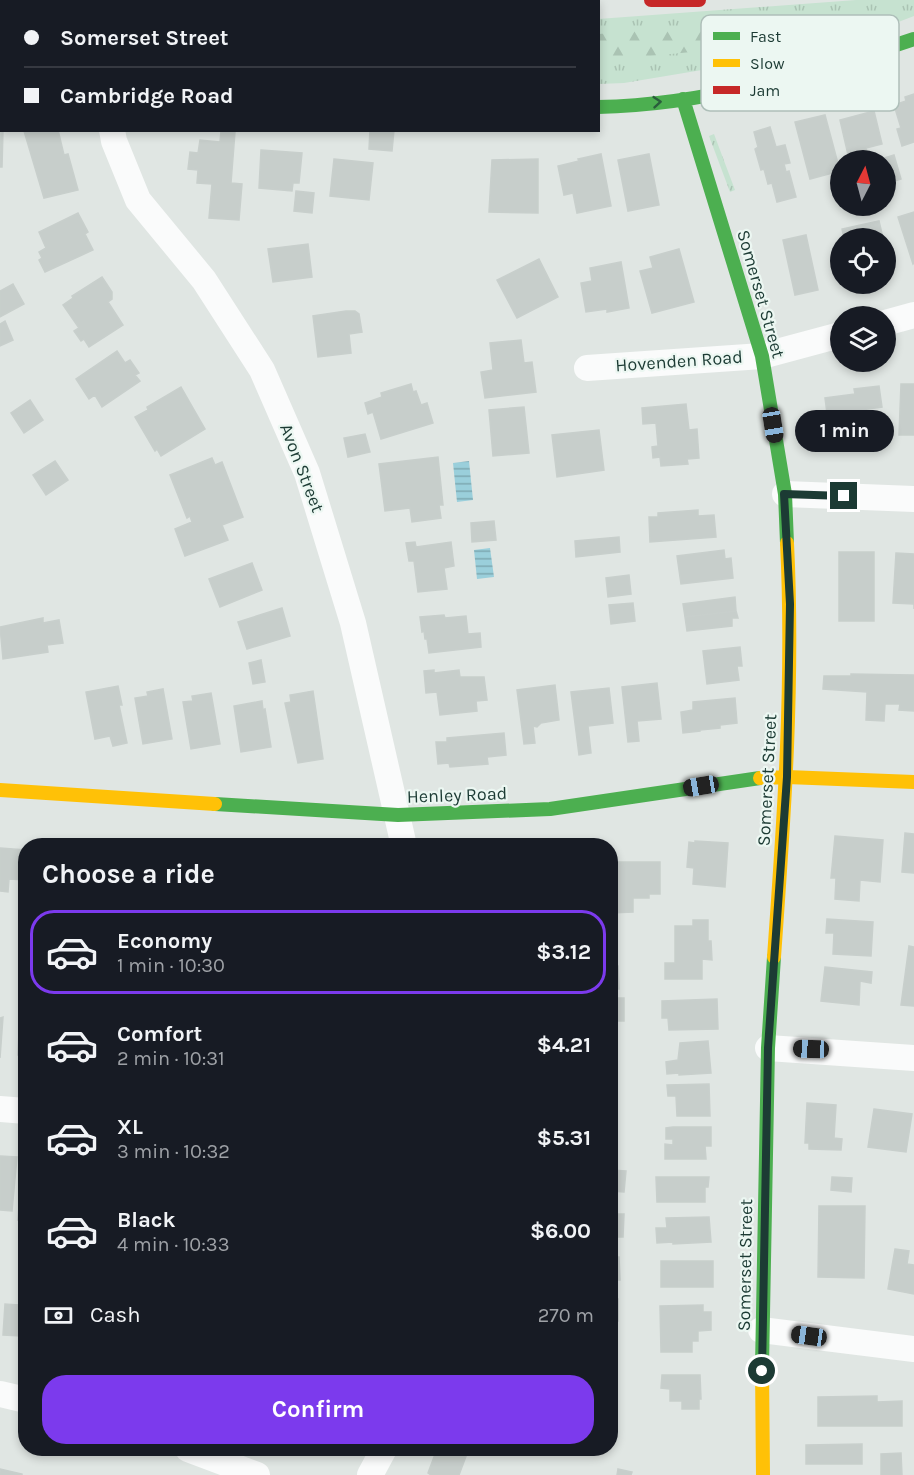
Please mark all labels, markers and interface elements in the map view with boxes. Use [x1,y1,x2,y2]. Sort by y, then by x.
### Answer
legend [701,15,899,111]
text: Somerset Street [60,25,229,51]
text: Fast [750,27,781,46]
text: Slow [750,54,785,73]
text: Jam [750,81,780,100]
text: Cambridge Road [60,83,234,109]
one-way arrow [652,96,661,109]
north arrow [830,150,896,216]
map controls [830,150,896,372]
street label: Somerset Street [732,227,790,361]
button: locate [830,228,896,294]
button: layers [830,306,896,372]
street label: Hovenden Road [615,346,743,376]
car [761,406,785,444]
callout: 1 min [794,409,894,451]
text: 1 min [819,419,870,442]
street label: Avon Street [275,420,329,516]
route end [830,482,857,509]
street label: Somerset Street [753,713,781,847]
car [682,774,720,798]
street label: Henley Road [406,782,508,808]
text: Choose a ride [42,858,215,890]
icon: car [45,925,99,979]
text: Economy [117,928,212,954]
text: $3.12 [536,939,591,965]
text: 1 min · 10:30 [117,954,225,977]
icon: car [45,1018,99,1072]
text: Comfort [117,1021,202,1047]
text: $4.21 [537,1032,591,1058]
car [793,1039,829,1059]
text: 2 min · 10:31 [117,1047,225,1070]
icon: car [45,1111,99,1165]
text: XL [117,1114,143,1140]
text: $5.31 [537,1125,591,1151]
text: 3 min · 10:32 [117,1140,230,1163]
street label: Somerset Street [733,1198,757,1331]
icon: car [45,1204,99,1258]
text: Black [117,1207,176,1233]
text: $6.00 [530,1218,591,1244]
text: 4 min · 10:33 [117,1233,229,1256]
icon: cash [42,1299,75,1332]
text: Cash [90,1302,140,1328]
text: 270 m [538,1304,594,1327]
car [790,1325,828,1347]
route start [748,1357,775,1384]
button: Confirm [42,1375,594,1444]

